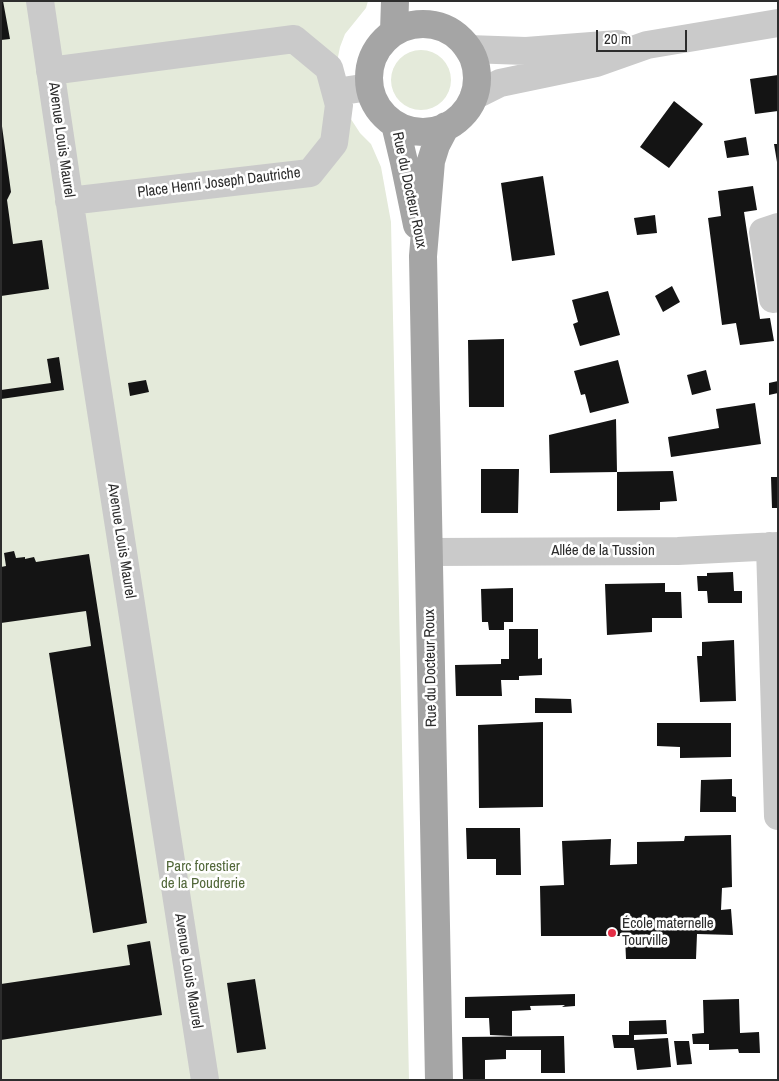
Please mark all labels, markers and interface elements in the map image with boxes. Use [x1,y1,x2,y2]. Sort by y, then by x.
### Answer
scale bar [599,20,690,52]
text: 20 m [604,28,631,49]
street label: Avenue Louis Maurel [44,81,78,199]
street label: Rue du Docteur Roux [388,130,430,250]
street label: Place Henri Joseph Dautriche [136,164,302,202]
street label: Avenue Louis Maurel [103,482,139,600]
street label: Allée de la Tussion [551,542,655,560]
street label: Rue du Docteur Roux [421,609,441,727]
park label: Parc forestier de la Poudrerie [161,858,245,893]
street label: Avenue Louis Maurel [170,912,206,1030]
place label: École maternelle Tourville [622,915,714,950]
marker: École maternelle Tourville [606,927,618,939]

